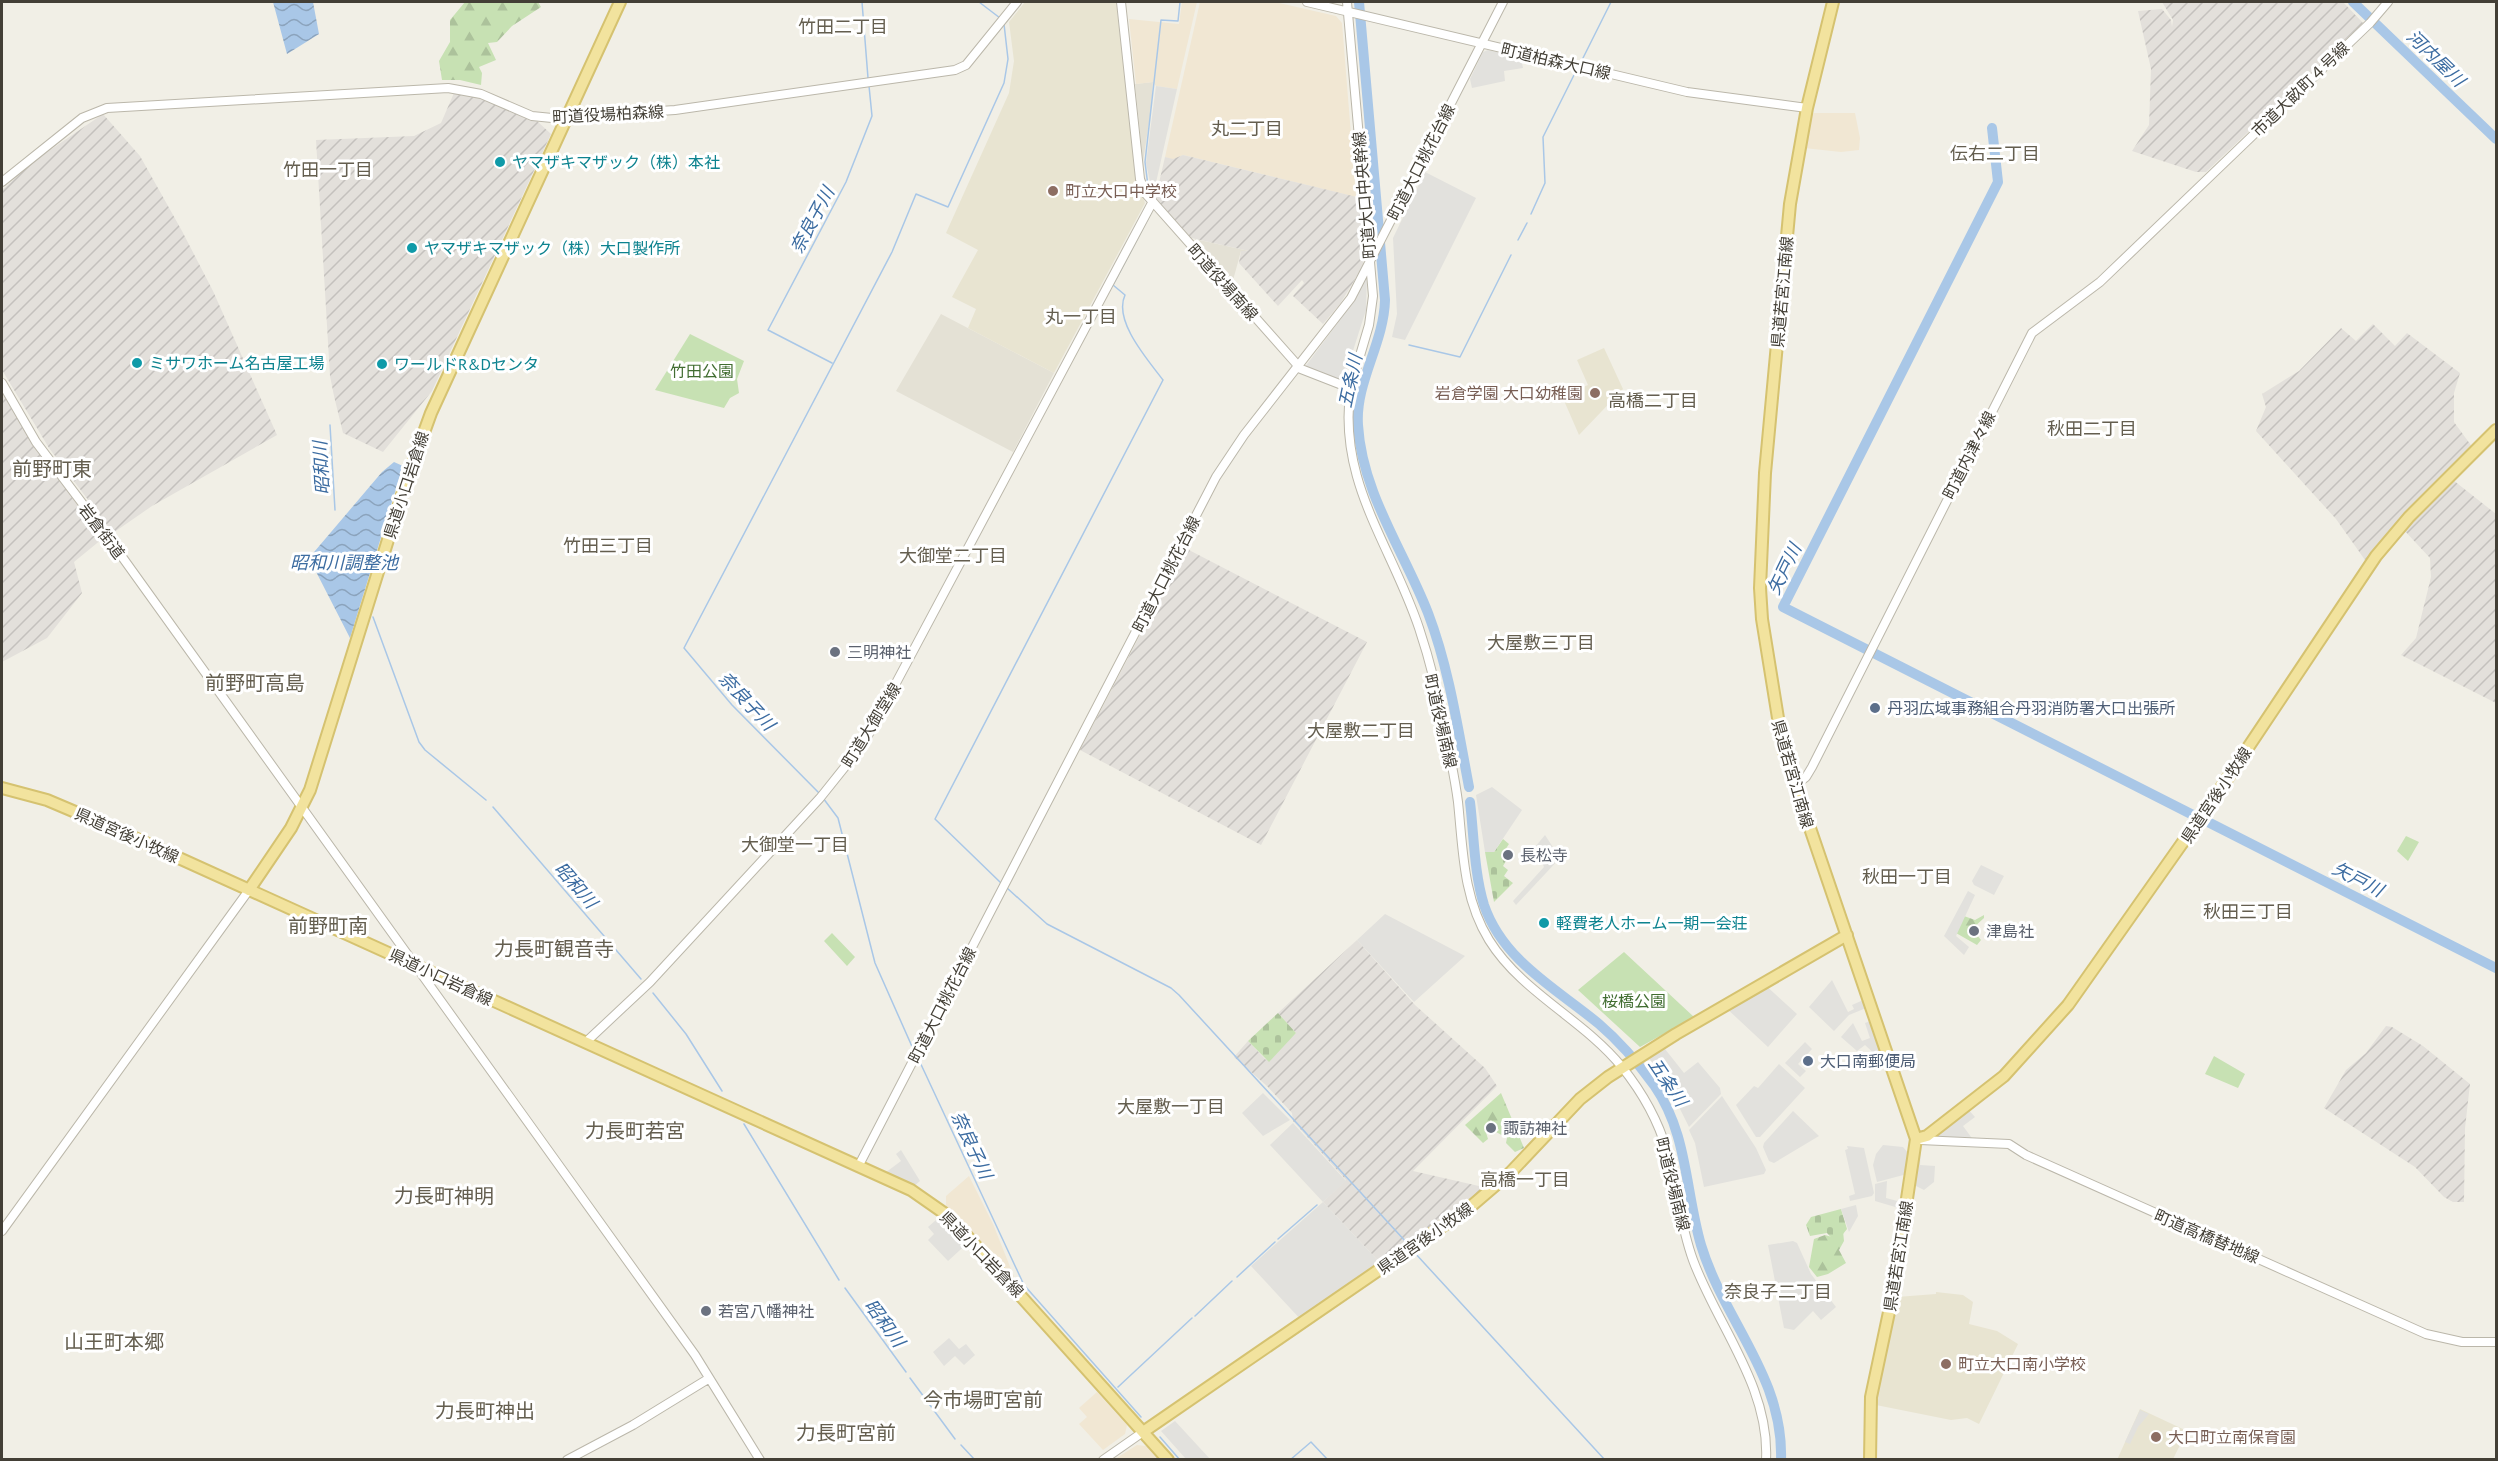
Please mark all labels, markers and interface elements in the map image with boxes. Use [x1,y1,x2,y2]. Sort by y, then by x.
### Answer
district label: 竹田二丁目 [798,15,888,38]
water label: 河内屋川 [2402,25,2471,93]
street label: 市道大畝町４号線 [2247,37,2353,141]
street label: 町道柏森大口線 [1499,39,1613,83]
street label: 町道大口桃花台線 [1383,100,1459,224]
street label: 町道役場柏森線 [552,101,664,127]
district label: 丸二丁目 [1211,117,1283,140]
street label: 町道大口中央幹線 [1348,130,1380,260]
district label: 伝右二丁目 [1950,142,2040,165]
place label: ヤマザキマザック（株）本社 [512,152,720,172]
marker: ヤマザキマザック（株）本社 [493,155,507,169]
district label: 竹田一丁目 [283,158,373,181]
water label: 奈良子川 [785,181,840,257]
place label: 町立大口中学校 [1065,181,1177,201]
marker: 町立大口中学校 [1046,184,1060,198]
street label: 県道若宮江南線 [1767,235,1797,349]
place label: ヤマザキマザック（株）大口製作所 [424,238,680,258]
street label: 町道役場南線 [1183,240,1263,324]
marker: ヤマザキマザック（株）大口製作所 [405,241,419,255]
district label: 丸一丁目 [1045,305,1117,328]
water label: 五条川 [1333,350,1367,410]
place label: ミサワホーム名古屋工場 [149,353,325,373]
place label: ワールドR&Dセンタ [394,354,539,374]
marker: ミサワホーム名古屋工場 [130,356,144,370]
marker: ワールドR&Dセンタ [375,357,389,371]
park label: 竹田公園 [670,361,734,381]
place label: 岩倉学園 大口幼稚園 [1435,383,1583,403]
marker: 岩倉学園 大口幼稚園 [1588,386,1602,400]
district label: 高橋二丁目 [1608,389,1698,412]
street label: 町道内津々線 [1938,408,2000,502]
district label: 秋田二丁目 [2047,417,2137,440]
street label: 県道小口岩倉線 [379,429,433,541]
water label: 昭和川 [308,438,334,496]
district label: 前野町東 [12,456,92,482]
street label: 岩倉街道 [75,499,129,563]
street label: 町道大口桃花台線 [1128,512,1204,636]
district label: 竹田三丁目 [563,534,653,557]
water label: 矢戸川 [1762,538,1807,598]
district label: 大御堂二丁目 [899,544,1007,567]
water label: 昭和川調整池 [290,551,400,574]
district label: 大屋敷三丁目 [1487,631,1595,654]
place label: 三明神社 [847,642,911,662]
marker: 三明神社 [828,645,842,659]
water label: 奈良子川 [714,667,781,737]
district label: 前野町高島 [205,670,305,696]
street label: 町道役場南線 [1420,672,1462,770]
street label: 町道大御堂線 [837,679,905,771]
place label: 丹羽広域事務組合丹羽消防署大口出張所 [1887,698,2175,718]
marker: 丹羽広域事務組合丹羽消防署大口出張所 [1868,701,1882,715]
street label: 県道若宮江南線 [1768,717,1818,831]
district label: 大屋敷二丁目 [1307,719,1415,742]
street label: 県道宮後小牧線 [2176,743,2256,847]
street label: 県道宮後小牧線 [72,803,182,867]
district label: 大御堂一丁目 [741,833,849,856]
place label: 長松寺 [1520,845,1568,865]
marker: 長松寺 [1501,848,1515,862]
water label: 矢戸川 [2329,856,2389,902]
water label: 昭和川 [550,857,604,914]
district label: 秋田一丁目 [1862,865,1952,888]
district label: 秋田三丁目 [2203,900,2293,923]
district label: 前野町南 [288,913,368,939]
place label: 軽費老人ホーム一期一会荘 [1556,913,1748,933]
marker: 軽費老人ホーム一期一会荘 [1537,916,1551,930]
place label: 津島社 [1986,921,2034,941]
marker: 津島社 [1967,924,1981,938]
district label: 力長町観音寺 [494,936,614,962]
street label: 町道大口桃花台線 [904,943,980,1067]
street label: 県道小口岩倉線 [386,944,496,1010]
park label: 桜橋公園 [1602,991,1666,1011]
place label: 大口南郵便局 [1820,1051,1916,1071]
water label: 五条川 [1643,1053,1694,1112]
marker: 大口南郵便局 [1801,1054,1815,1068]
district label: 大屋敷一丁目 [1117,1095,1225,1118]
water label: 奈良子川 [946,1108,998,1184]
district label: 力長町若宮 [585,1118,685,1144]
place label: 諏訪神社 [1503,1118,1567,1138]
marker: 諏訪神社 [1484,1121,1498,1135]
street label: 町道役場南線 [1652,1135,1694,1233]
district label: 高橋一丁目 [1480,1168,1570,1191]
district label: 力長町神明 [394,1183,494,1209]
street label: 県道宮後小牧線 [1373,1198,1477,1278]
street label: 県道若宮江南線 [1879,1199,1917,1313]
street label: 町道高橋替地線 [2152,1205,2262,1267]
street label: 県道小口岩倉線 [936,1207,1028,1301]
district label: 奈良子二丁目 [1724,1280,1832,1303]
water label: 昭和川 [860,1294,911,1353]
place label: 若宮八幡神社 [718,1301,814,1321]
marker: 若宮八幡神社 [699,1304,713,1318]
district label: 山王町本郷 [64,1329,164,1355]
place label: 町立大口南小学校 [1958,1354,2086,1374]
marker: 町立大口南小学校 [1939,1357,1953,1371]
district label: 今市場町宮前 [923,1387,1043,1413]
district label: 力長町神出 [435,1398,535,1424]
district label: 力長町宮前 [796,1420,896,1446]
place label: 大口町立南保育園 [2168,1427,2296,1447]
marker: 大口町立南保育園 [2149,1430,2163,1444]

